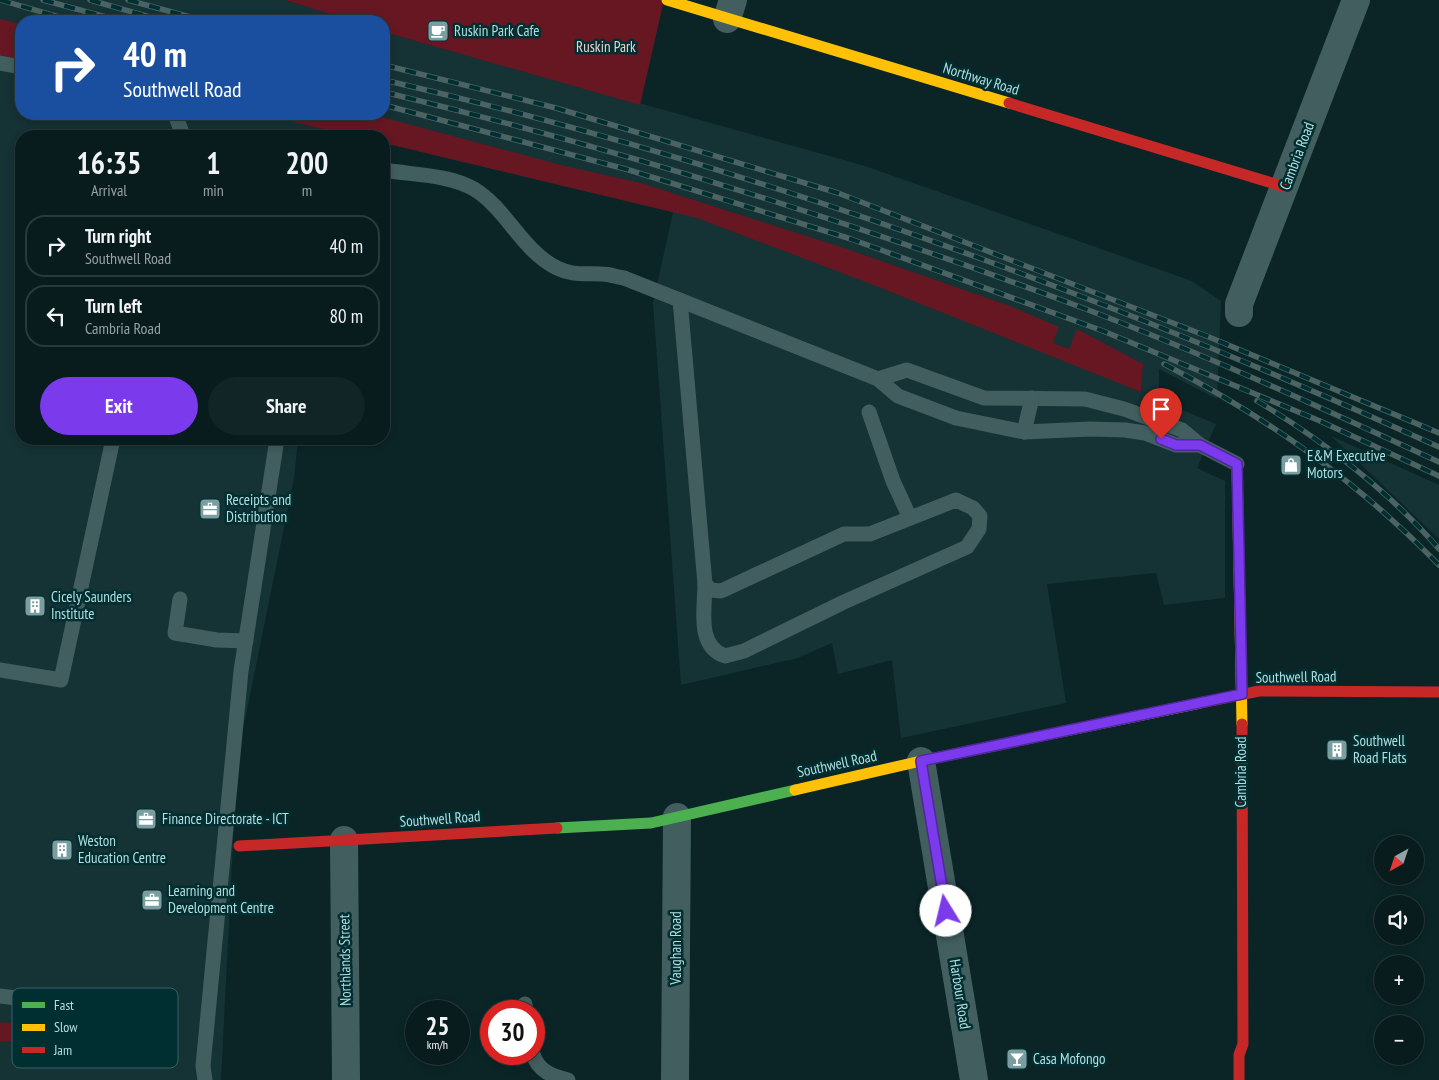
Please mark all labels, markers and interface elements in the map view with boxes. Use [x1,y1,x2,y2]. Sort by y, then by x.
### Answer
cafe icon: Ruskin Park Cafe [426,19,450,43]
place label: Ruskin Park Cafe [454,21,539,40]
text: 40 m [123,31,187,77]
icon: right [40,35,105,100]
park label: Ruskin Park [576,37,636,56]
street label: Northway Road [941,58,1021,99]
text: Southwell Road [123,75,242,103]
street label: Cambria Road [1275,119,1318,192]
text: 16:35 [77,143,141,182]
text: 1 [206,143,221,182]
text: 200 [285,143,328,182]
text: Arrival [91,180,127,200]
text: min [203,180,224,200]
text: m [302,180,312,200]
text: Turn right [85,224,151,248]
icon: right [42,232,70,260]
text: 40 m [330,234,363,258]
text: Southwell Road [85,248,171,268]
text: Turn left [85,294,142,318]
icon: left [42,302,70,330]
text: 80 m [330,304,363,328]
text: Cambria Road [85,318,161,338]
button: Exit [40,377,198,435]
button: Share [208,377,365,435]
pin [1140,388,1182,439]
icon: arrive [1147,395,1175,423]
place label: E&M Executive Motors [1307,446,1386,482]
shop icon: E&M Executive Motors [1279,453,1303,477]
place label: Receipts and Distribution [226,490,291,526]
office icon: Receipts and Distribution [198,497,222,521]
place label: Cicely Saunders Institute [51,587,132,623]
building icon: Cicely Saunders Institute [23,594,47,618]
street label: Southwell Road [1255,666,1337,687]
place label: Southwell Road Flats [1353,731,1407,767]
street label: Cambria Road [1231,736,1250,808]
building icon: Southwell Road Flats [1325,738,1349,762]
street label: Southwell Road [795,746,878,781]
street label: Southwell Road [399,806,481,831]
office icon: Finance Directorate - ICT [134,807,158,831]
place label: Finance Directorate - ICT [162,809,289,828]
place label: Weston Education Centre [78,831,166,867]
north arrow [1374,835,1424,885]
map controls [1374,835,1424,1065]
building icon: Weston Education Centre [50,838,74,862]
place label: Learning and Development Centre [168,881,274,917]
position arrow [919,884,971,936]
office icon: Learning and Development Centre [140,888,164,912]
button: sound [1374,895,1424,945]
street label: Vaughan Road [666,911,685,986]
street label: Northlands Street [334,914,355,1006]
button: + [1374,955,1424,1005]
street label: Harbour Road [946,958,975,1030]
legend [12,988,178,1068]
text: Fast [54,996,74,1014]
speed limit sign: 30 [480,1000,545,1065]
text: 25 [426,1010,449,1042]
button: − [1374,1015,1424,1065]
text: Slow [54,1018,78,1036]
text: km/h [427,1037,448,1052]
text: Jam [53,1041,72,1059]
bar icon: Casa Mofongo [1005,1047,1029,1071]
place label: Casa Mofongo [1033,1049,1106,1068]

